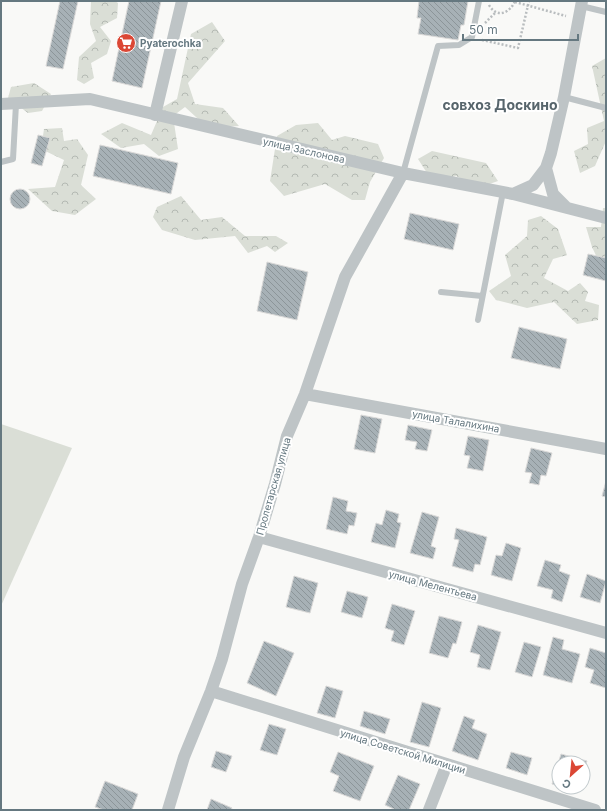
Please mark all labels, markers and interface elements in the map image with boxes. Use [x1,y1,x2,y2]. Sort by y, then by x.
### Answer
scale bar [463,16,578,42]
text: 50 m [469,22,498,37]
supermarket icon: Pyaterochka [115,32,137,54]
place label: Pyaterochka [140,37,202,50]
district label: совхоз Доскино [442,96,558,113]
street label: улица Заслонова [262,135,346,165]
street label: улица Талалихина [411,407,501,435]
street label: Пролетарская улица [253,436,293,536]
street label: улица Мелентьева [387,567,479,603]
street label: улица Советской Милиции [339,726,467,776]
north arrow [551,755,591,795]
text: С [560,776,573,792]

